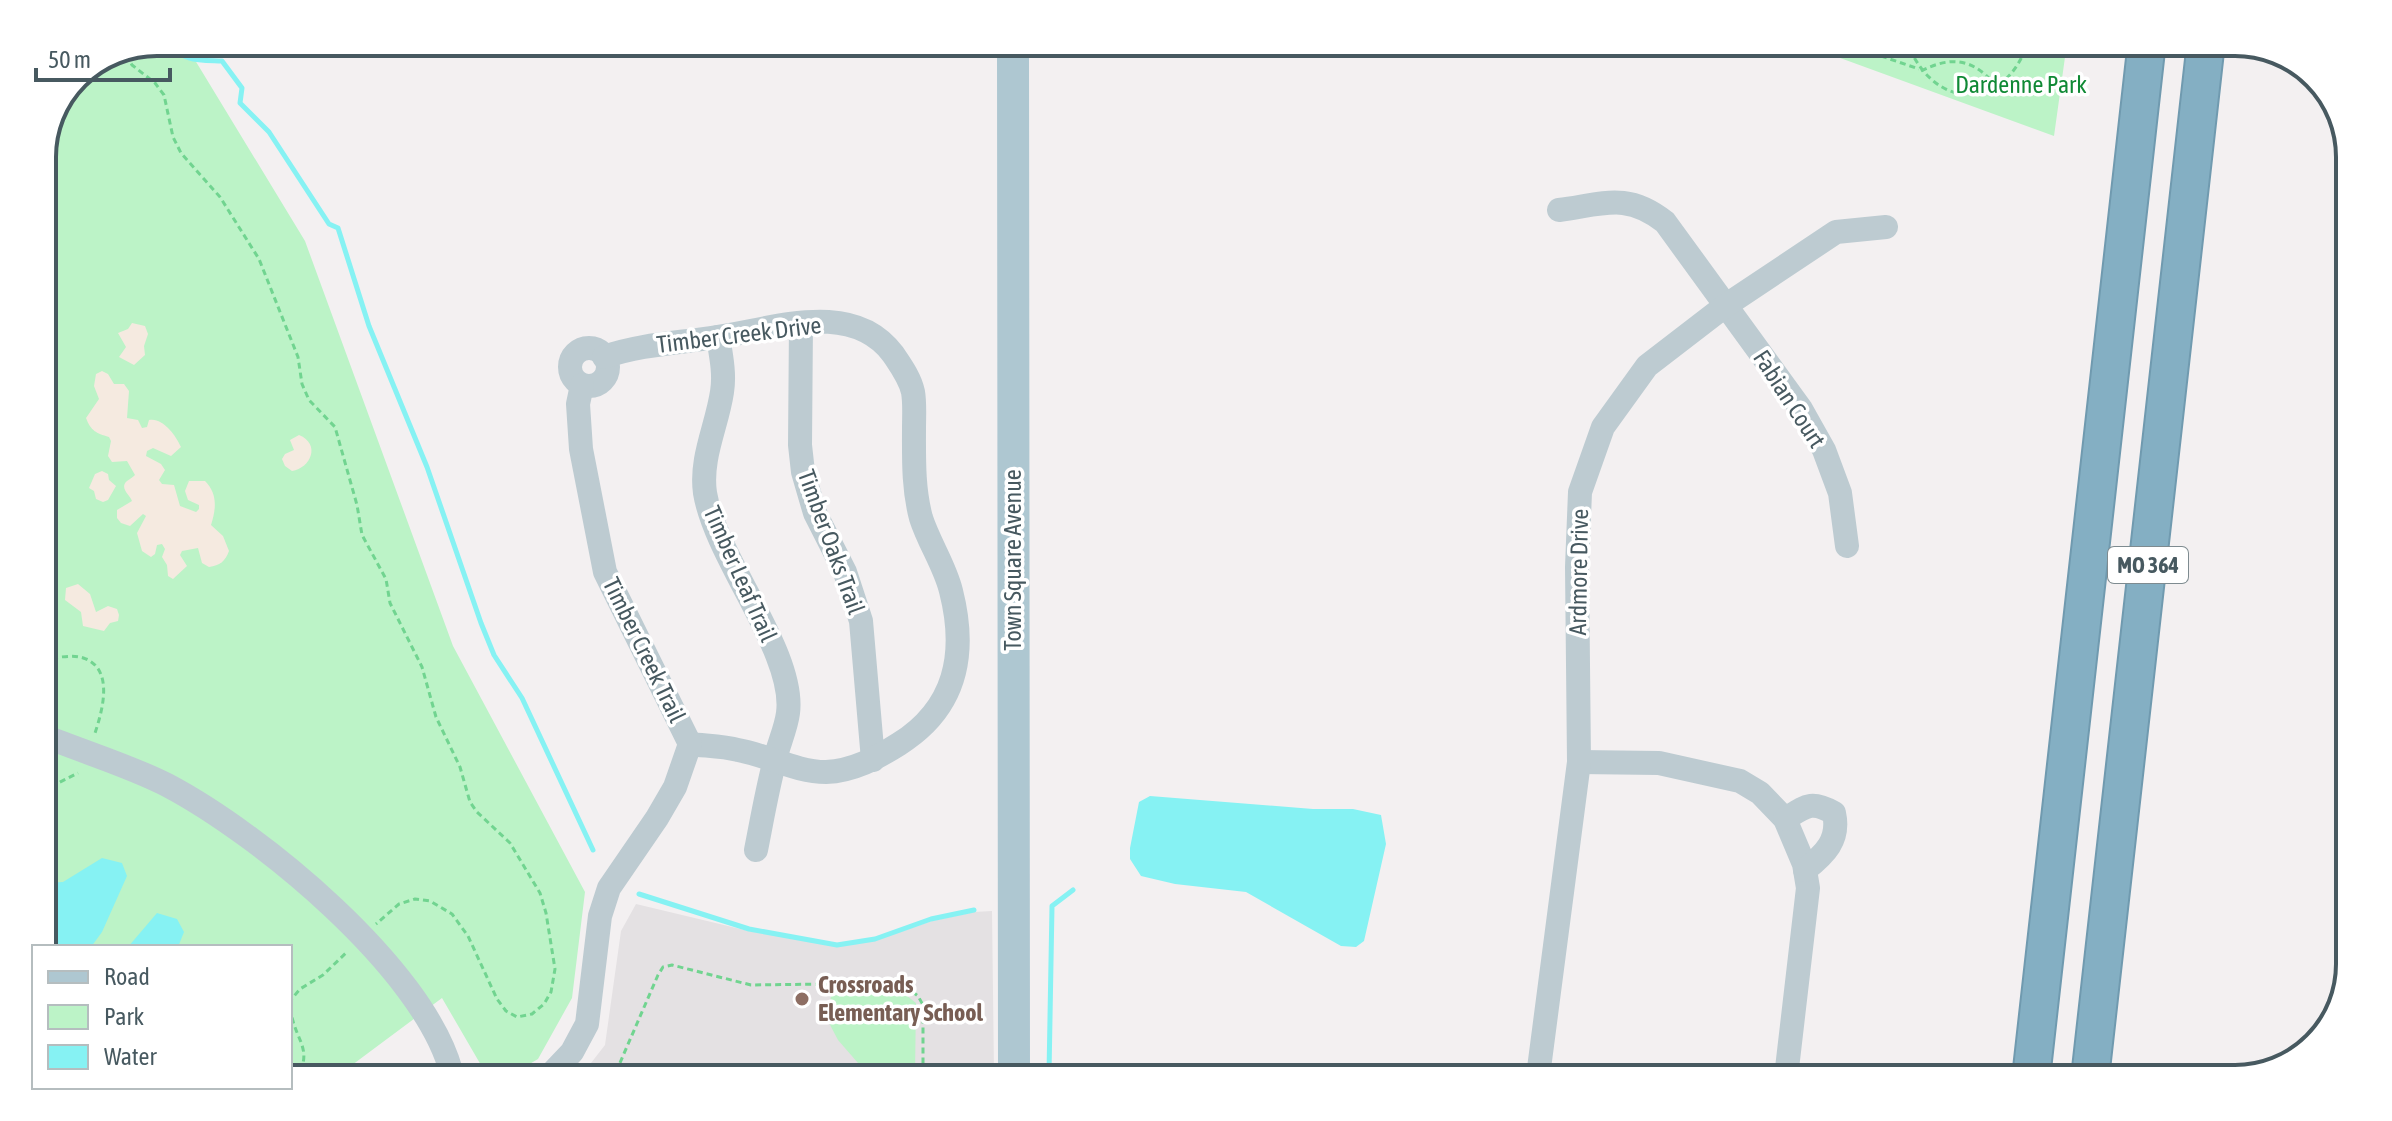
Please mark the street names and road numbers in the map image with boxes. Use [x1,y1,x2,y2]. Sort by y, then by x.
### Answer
street label: Timber Creek Drive [655,311,823,358]
street label: Fabian Court [1748,345,1831,453]
street label: Timber Oaks Trail [793,466,870,618]
street label: Town Square Avenue [999,469,1026,651]
street label: Timber Leaf Trail [699,502,783,646]
street label: Ardmore Drive [1564,508,1593,636]
road number: MO 364 [2108,547,2188,583]
street label: Timber Creek Trail [598,573,691,727]

